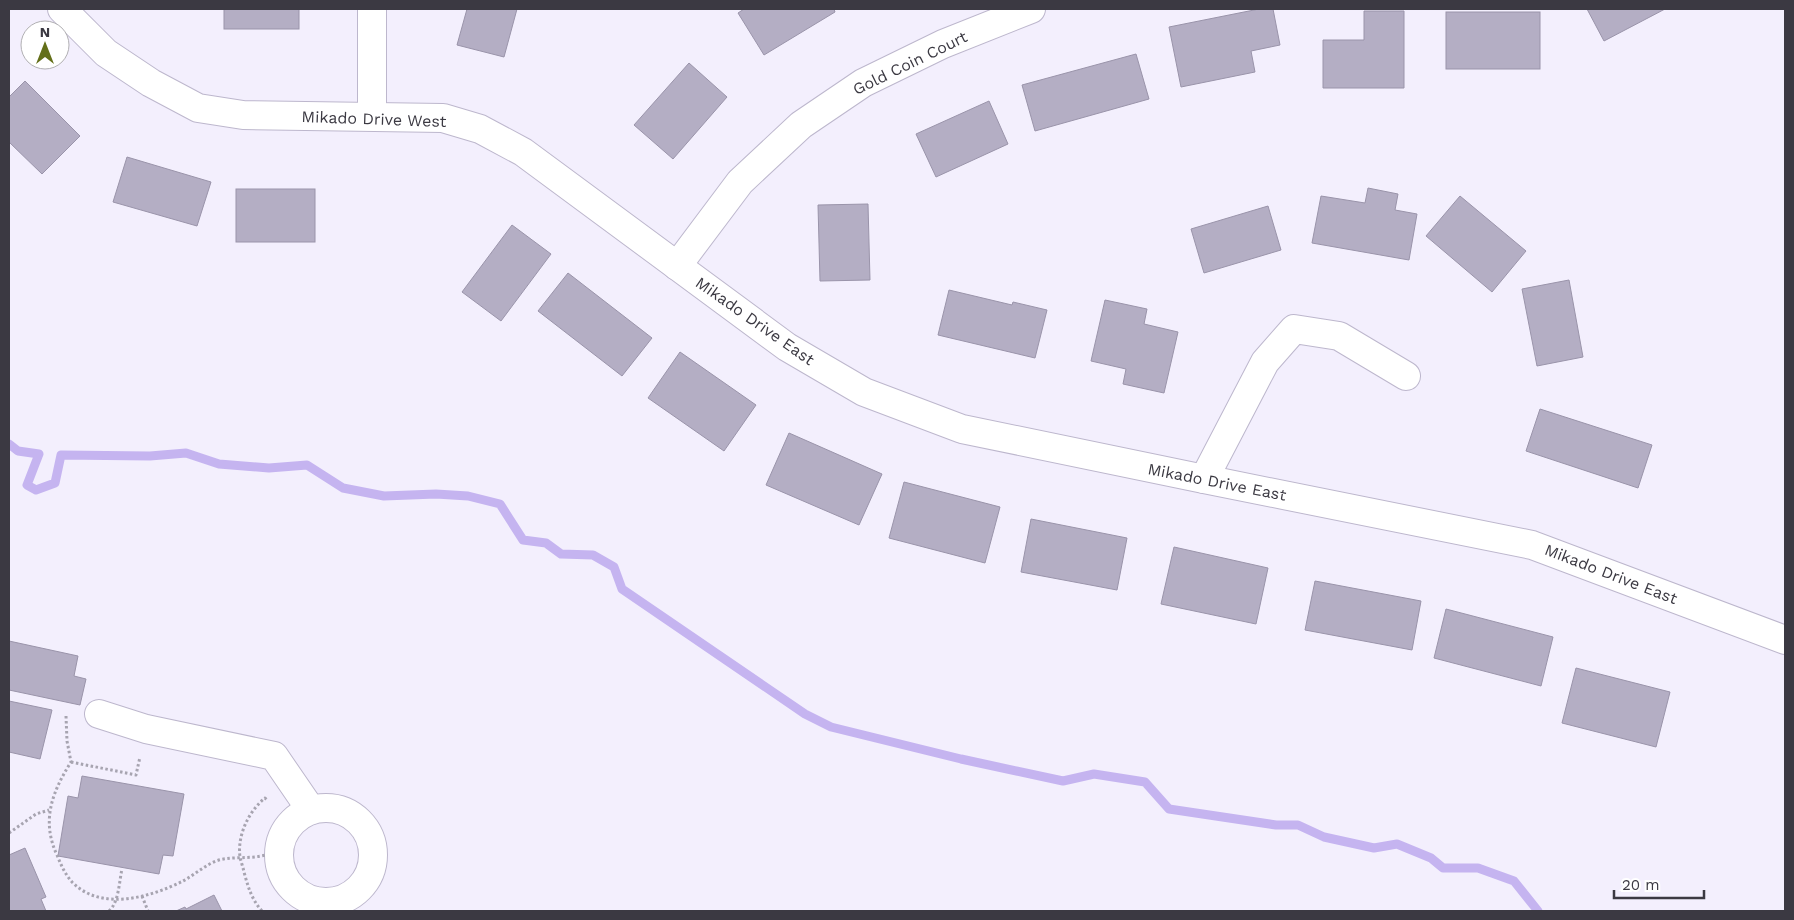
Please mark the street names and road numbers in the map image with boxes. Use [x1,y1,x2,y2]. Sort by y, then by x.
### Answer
street label: Gold Coin Court [850,27,971,99]
street label: Mikado Drive West [301,107,447,131]
street label: Mikado Drive East [692,273,818,369]
street label: Mikado Drive East [1146,459,1288,505]
street label: Mikado Drive East [1542,540,1680,608]

